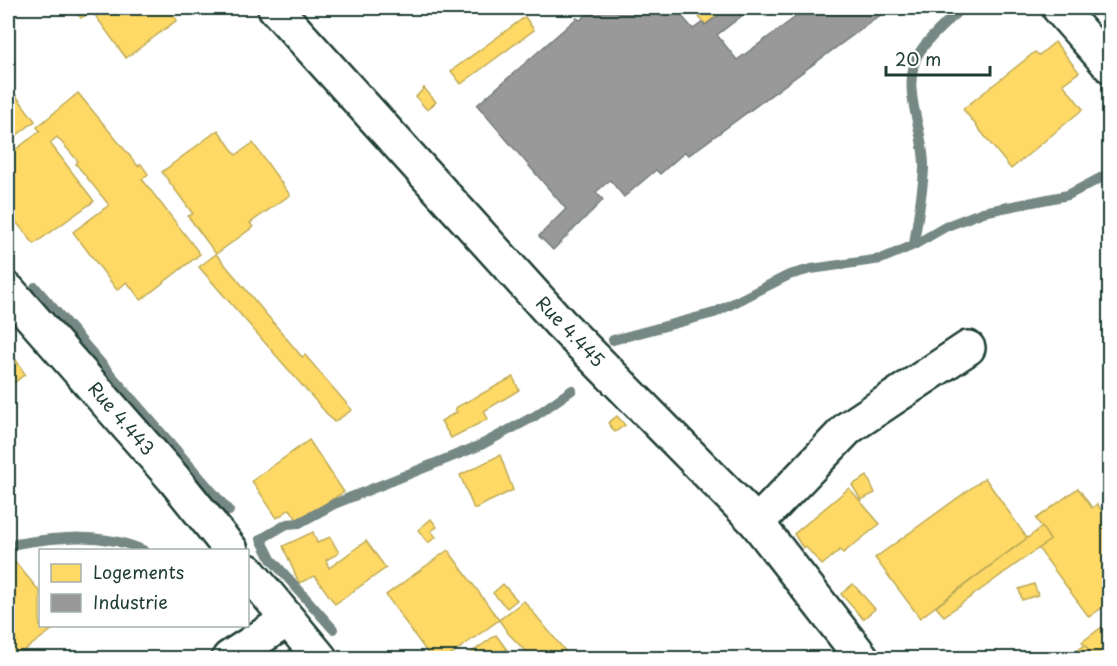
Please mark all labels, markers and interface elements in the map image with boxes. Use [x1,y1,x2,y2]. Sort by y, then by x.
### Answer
scale bar [886,39,990,77]
text: 20 m [895,45,941,72]
street label: Rue 4.445 [530,290,612,372]
street label: Rue 4.443 [82,375,162,461]
legend [39,549,249,627]
text: Logements [93,558,184,585]
text: Industrie [93,588,168,615]

